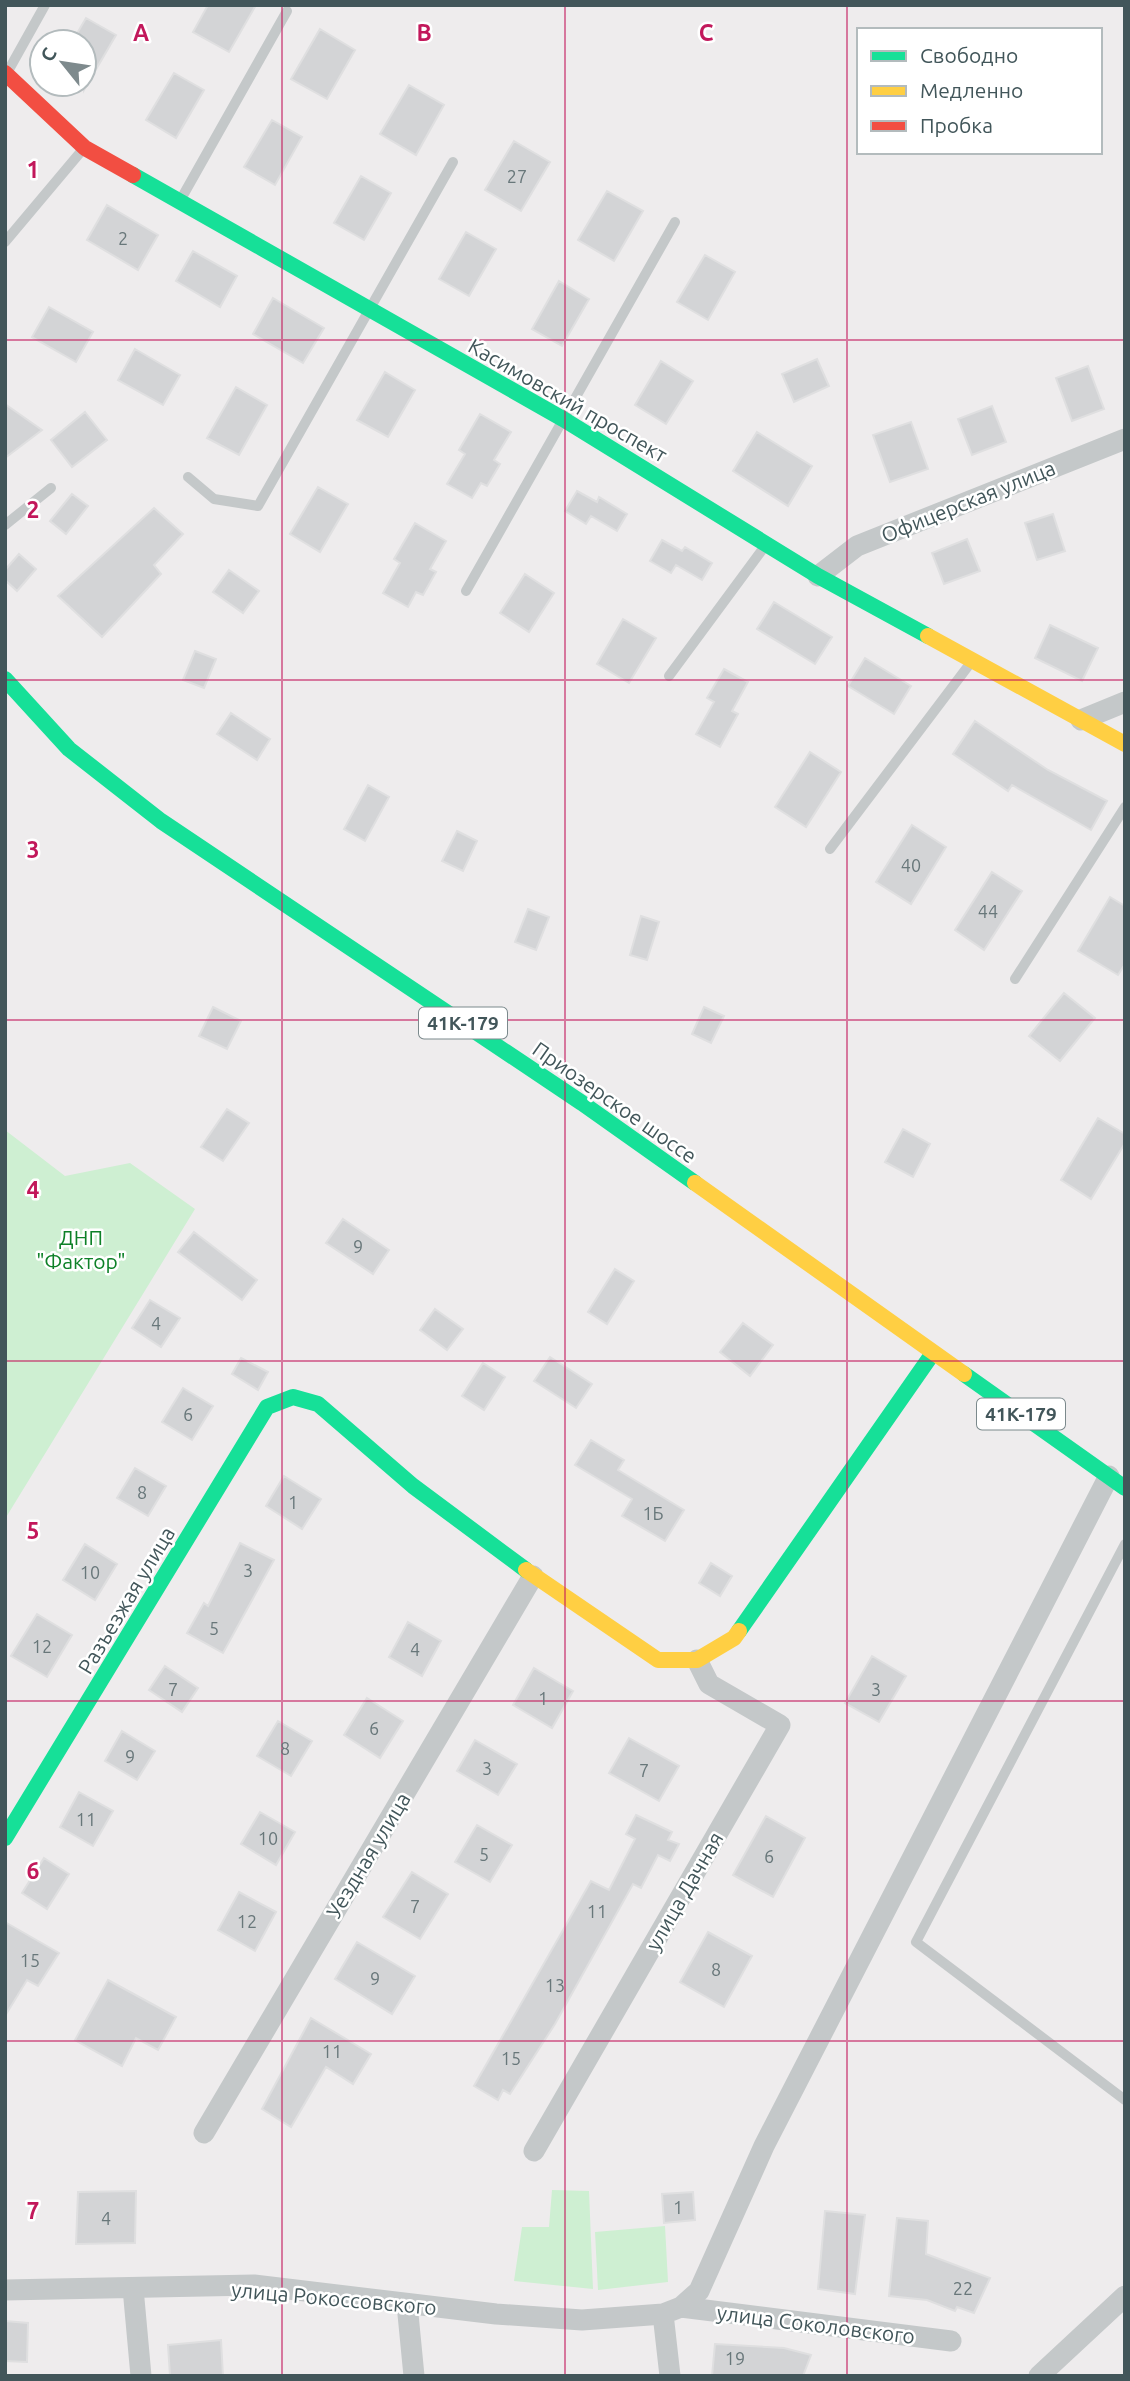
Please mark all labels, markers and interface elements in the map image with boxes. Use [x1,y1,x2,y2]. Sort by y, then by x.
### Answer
text: A [133,20,149,45]
text: B [416,20,432,45]
text: C [699,20,714,45]
north arrow [28,28,98,98]
legend [857,28,1102,154]
text: Свободно [920,43,1018,67]
text: С [36,44,61,65]
text: Медленно [920,78,1023,102]
text: Пробка [920,113,993,137]
text: 1 [27,157,39,182]
house number: 27 [507,166,527,186]
house number: 2 [118,228,128,248]
street label: Касимовский проспект [464,333,672,467]
street label: Офицерская улица [877,455,1059,547]
text: 2 [27,497,39,522]
text: 3 [27,837,39,862]
house number: 40 [901,855,921,875]
house number: 44 [978,901,998,921]
road number: 41К-179 [419,1007,507,1038]
street label: Приозерское шоссе [528,1036,702,1168]
text: 4 [27,1177,40,1202]
park label: ДНП "Фактор" [36,1225,126,1273]
house number: 9 [353,1236,363,1256]
house number: 4 [151,1313,161,1333]
road number: 41К-179 [977,1398,1065,1430]
house number: 6 [183,1404,193,1424]
house number: 8 [137,1482,147,1502]
house number: 1 [288,1492,298,1512]
house number: 1Б [642,1503,664,1523]
text: 5 [27,1518,39,1543]
street label: Разъезжая улица [73,1522,179,1678]
house number: 3 [243,1560,253,1580]
house number: 10 [80,1562,100,1582]
house number: 5 [209,1618,219,1638]
house number: 12 [32,1636,52,1656]
house number: 4 [410,1639,420,1659]
house number: 7 [168,1679,178,1699]
house number: 3 [871,1679,881,1699]
house number: 1 [538,1688,548,1708]
house number: 6 [369,1718,379,1738]
house number: 8 [280,1738,290,1758]
house number: 9 [125,1746,135,1766]
house number: 3 [482,1758,492,1778]
house number: 7 [639,1760,649,1780]
street label: Уездная улица [321,1788,415,1922]
house number: 11 [76,1809,96,1829]
street label: улица Дачная [640,1827,728,1955]
house number: 10 [258,1828,278,1848]
house number: 5 [479,1844,489,1864]
house number: 6 [764,1846,774,1866]
text: 6 [27,1858,40,1883]
house number: 7 [410,1896,420,1916]
house number: 11 [587,1901,607,1921]
house number: 12 [237,1911,257,1931]
house number: 15 [20,1950,40,1970]
house number: 8 [711,1959,721,1979]
house number: 9 [370,1968,380,1988]
house number: 13 [545,1975,565,1995]
house number: 11 [322,2041,342,2061]
house number: 15 [501,2048,521,2068]
house number: 1 [673,2197,683,2217]
text: 7 [27,2198,39,2223]
house number: 4 [101,2208,111,2228]
street label: улица Рокоссовского [230,2277,438,2319]
house number: 22 [953,2278,973,2298]
street label: улица Соколовского [716,2300,916,2348]
house number: 19 [725,2348,745,2368]

